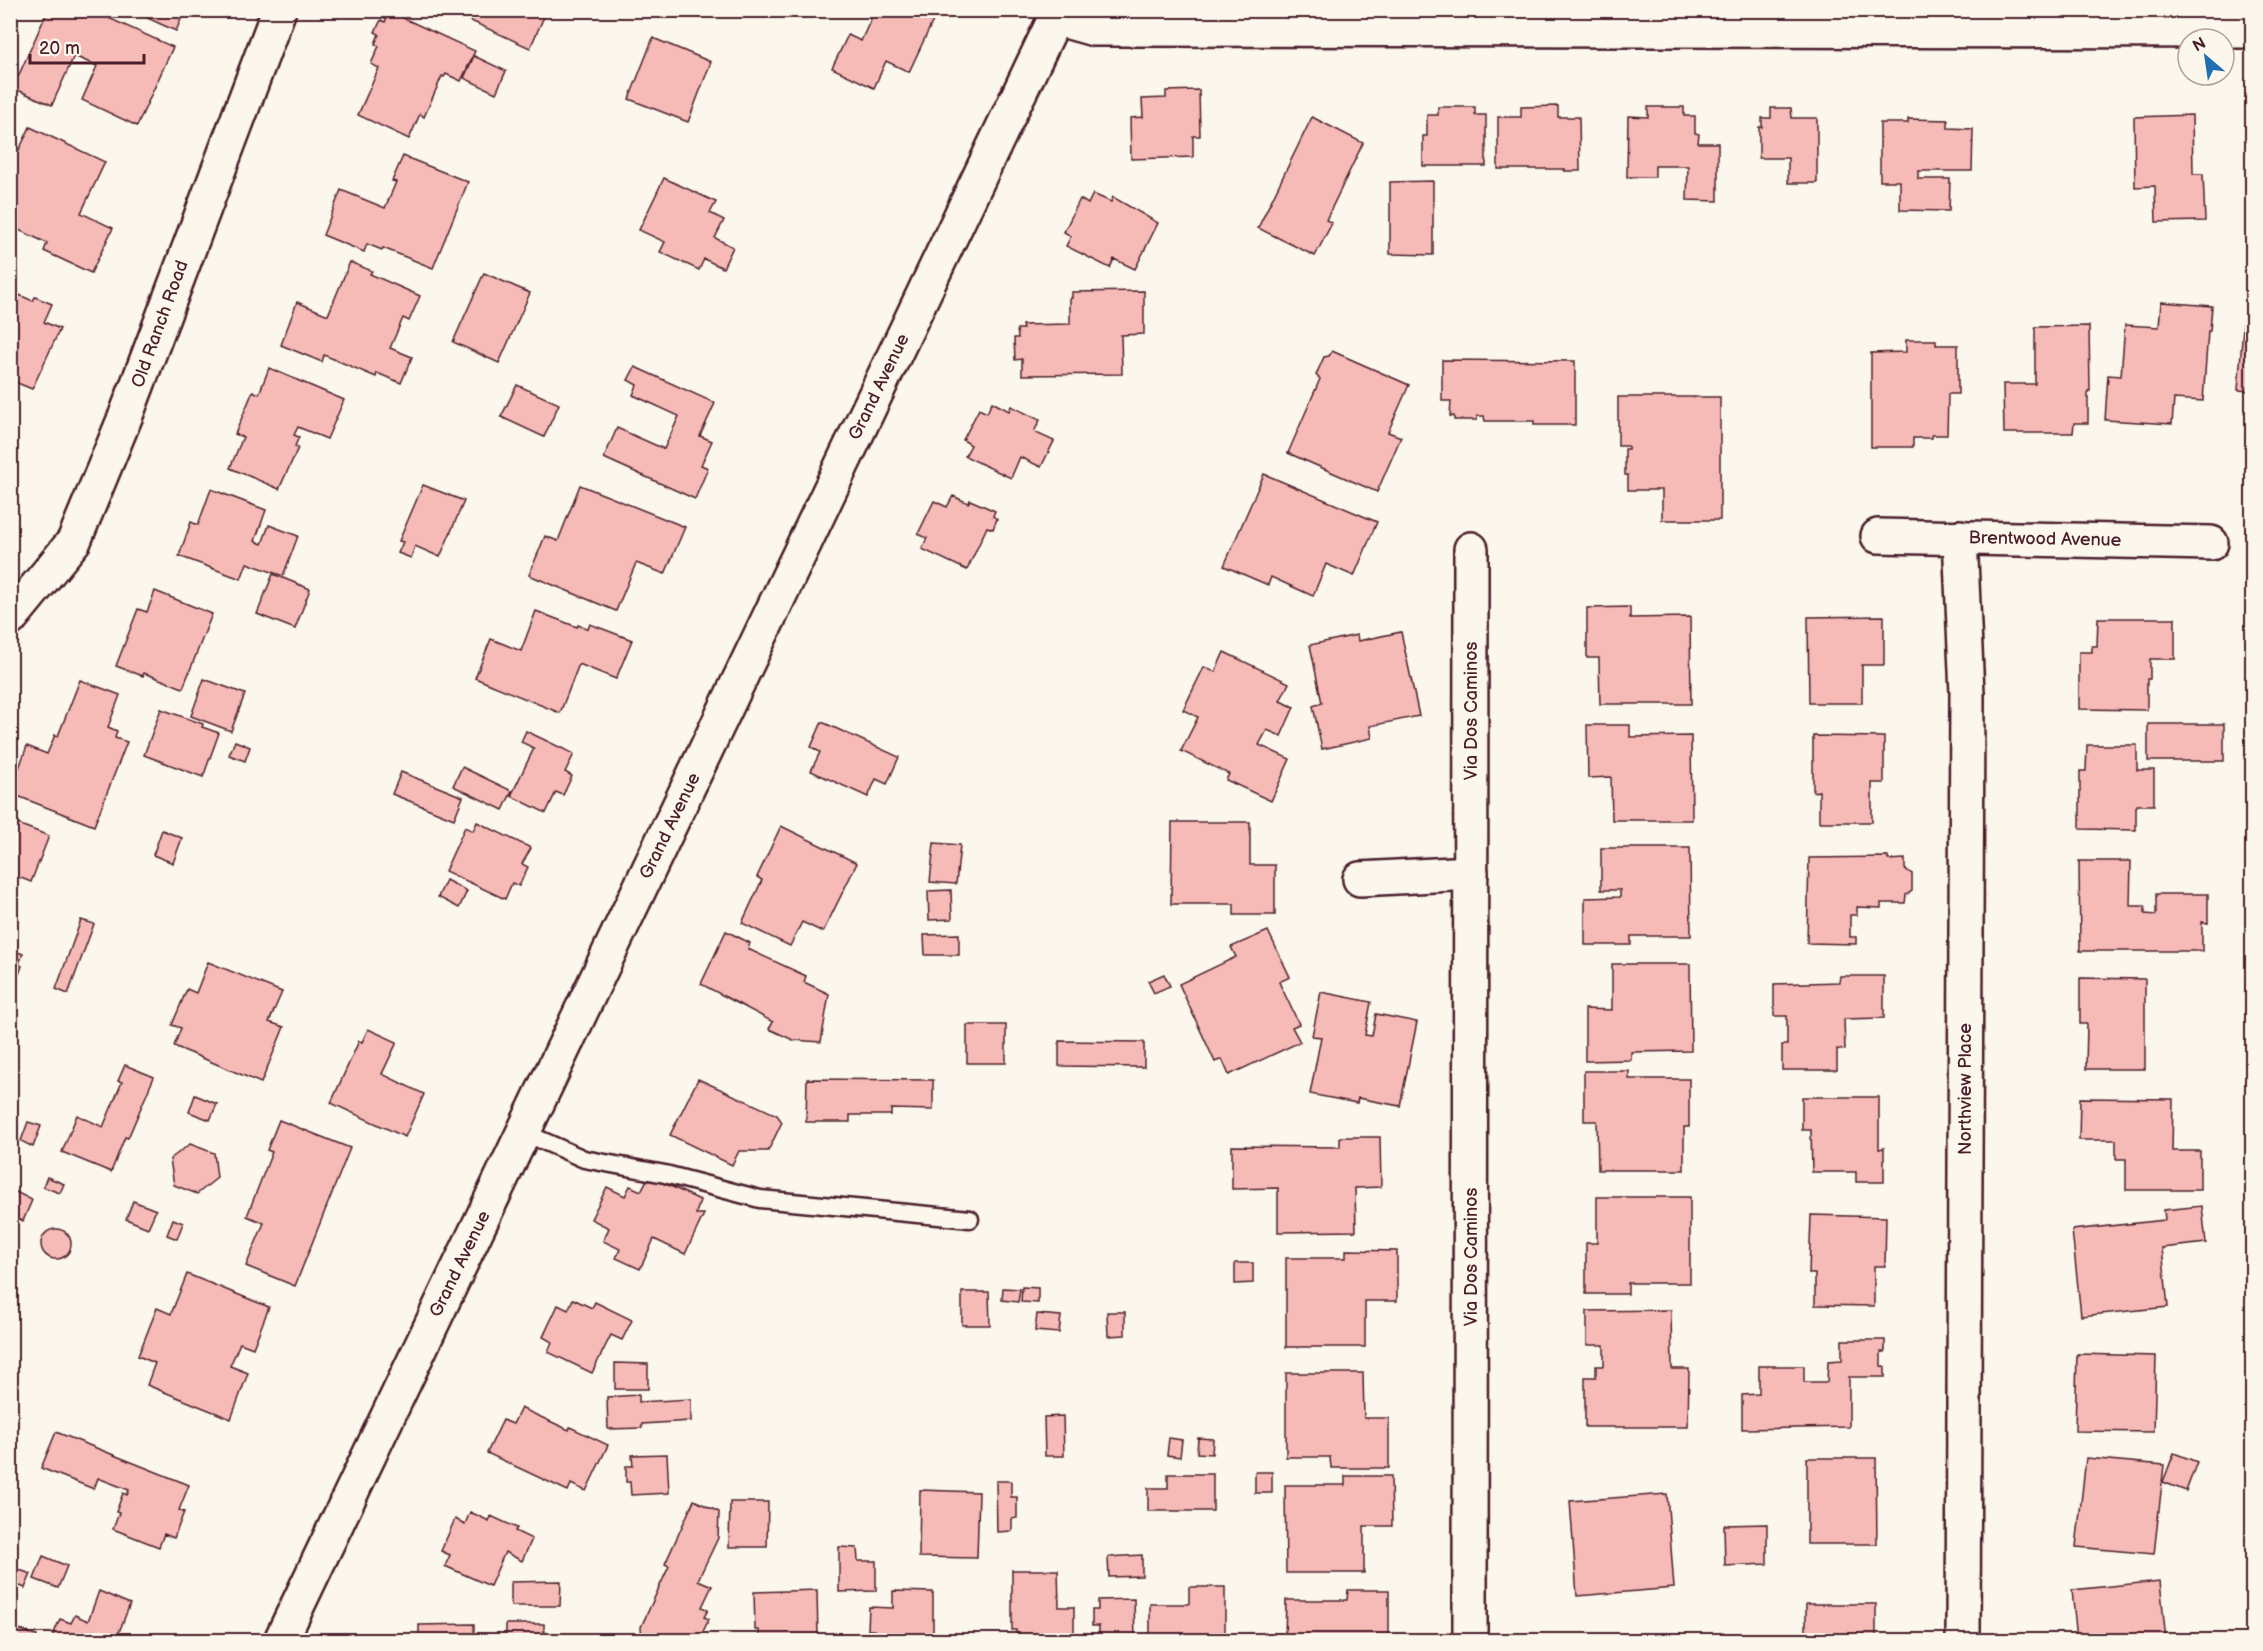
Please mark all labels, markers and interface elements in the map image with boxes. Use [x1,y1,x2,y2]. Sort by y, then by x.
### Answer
scale bar [30,27,144,65]
north arrow [2176,27,2236,87]
text: N [2190,34,2209,56]
text: 20 m [39,38,80,59]
street label: Old Ranch Road [127,258,193,390]
street label: Grand Avenue [844,330,914,444]
street label: Brentwood Avenue [1968,527,2122,551]
street label: Via Dos Caminos [1461,642,1482,780]
street label: Grand Avenue [635,769,705,883]
street label: Northview Place [1955,1023,1976,1155]
street label: Via Dos Caminos [1461,1188,1482,1326]
street label: Grand Avenue [425,1207,495,1321]

